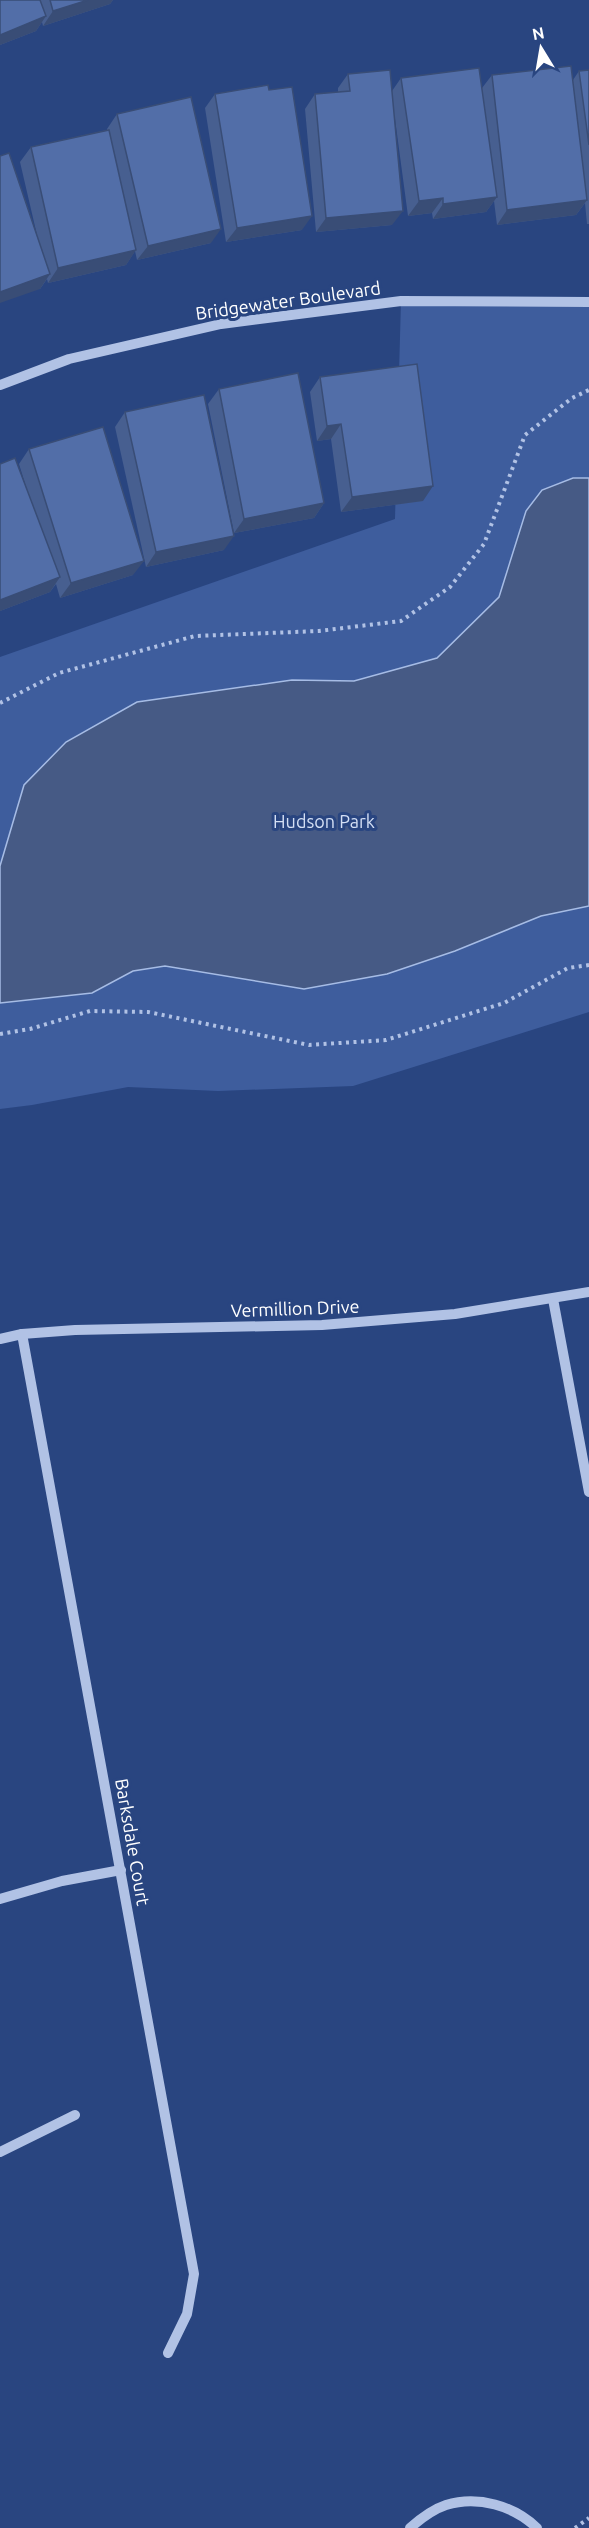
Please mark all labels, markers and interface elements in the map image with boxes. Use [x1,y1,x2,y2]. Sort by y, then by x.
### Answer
north arrow [511,18,571,78]
text: N [531,23,546,43]
street label: Bridgewater Boulevard [194,277,382,323]
park label: Hudson Park [273,811,375,831]
street label: Vermillion Drive [230,1296,360,1320]
street label: Barksdale Court [112,1777,154,1907]

